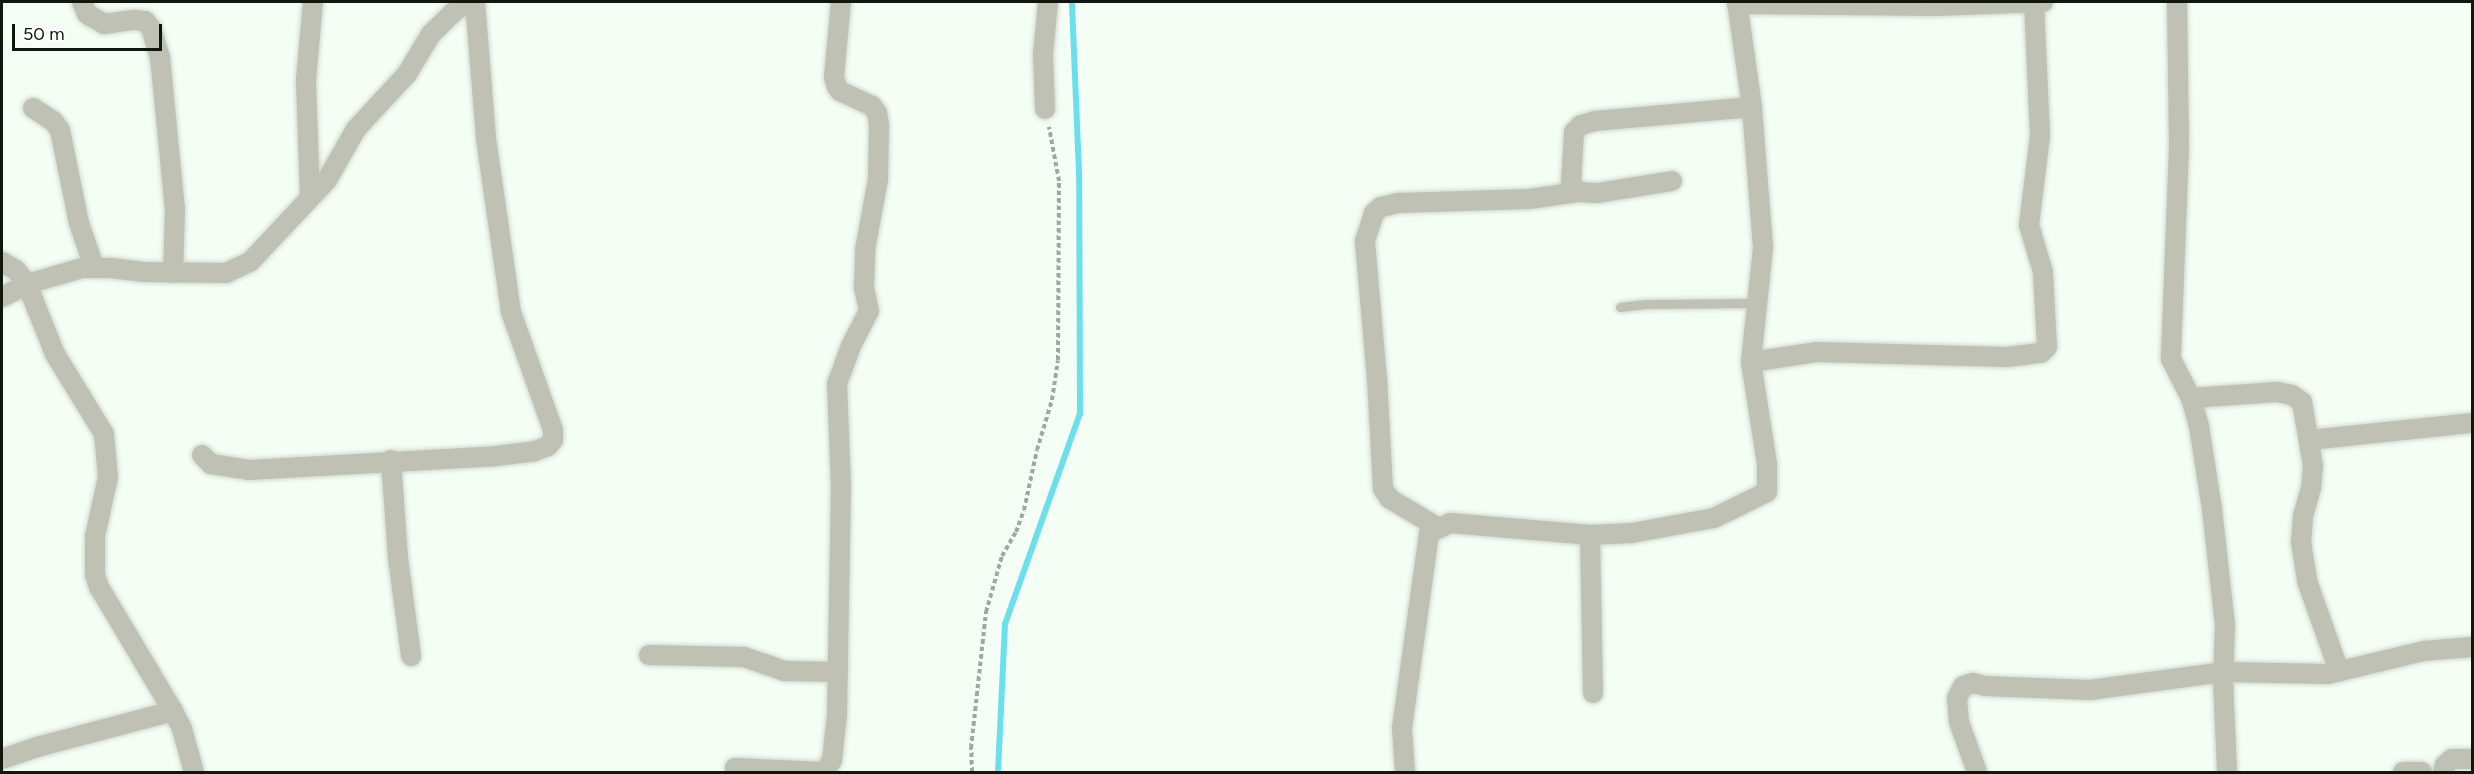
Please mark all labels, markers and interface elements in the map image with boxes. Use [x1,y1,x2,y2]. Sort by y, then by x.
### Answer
scale bar [15,12,165,50]
text: 50 m [23,23,65,45]

